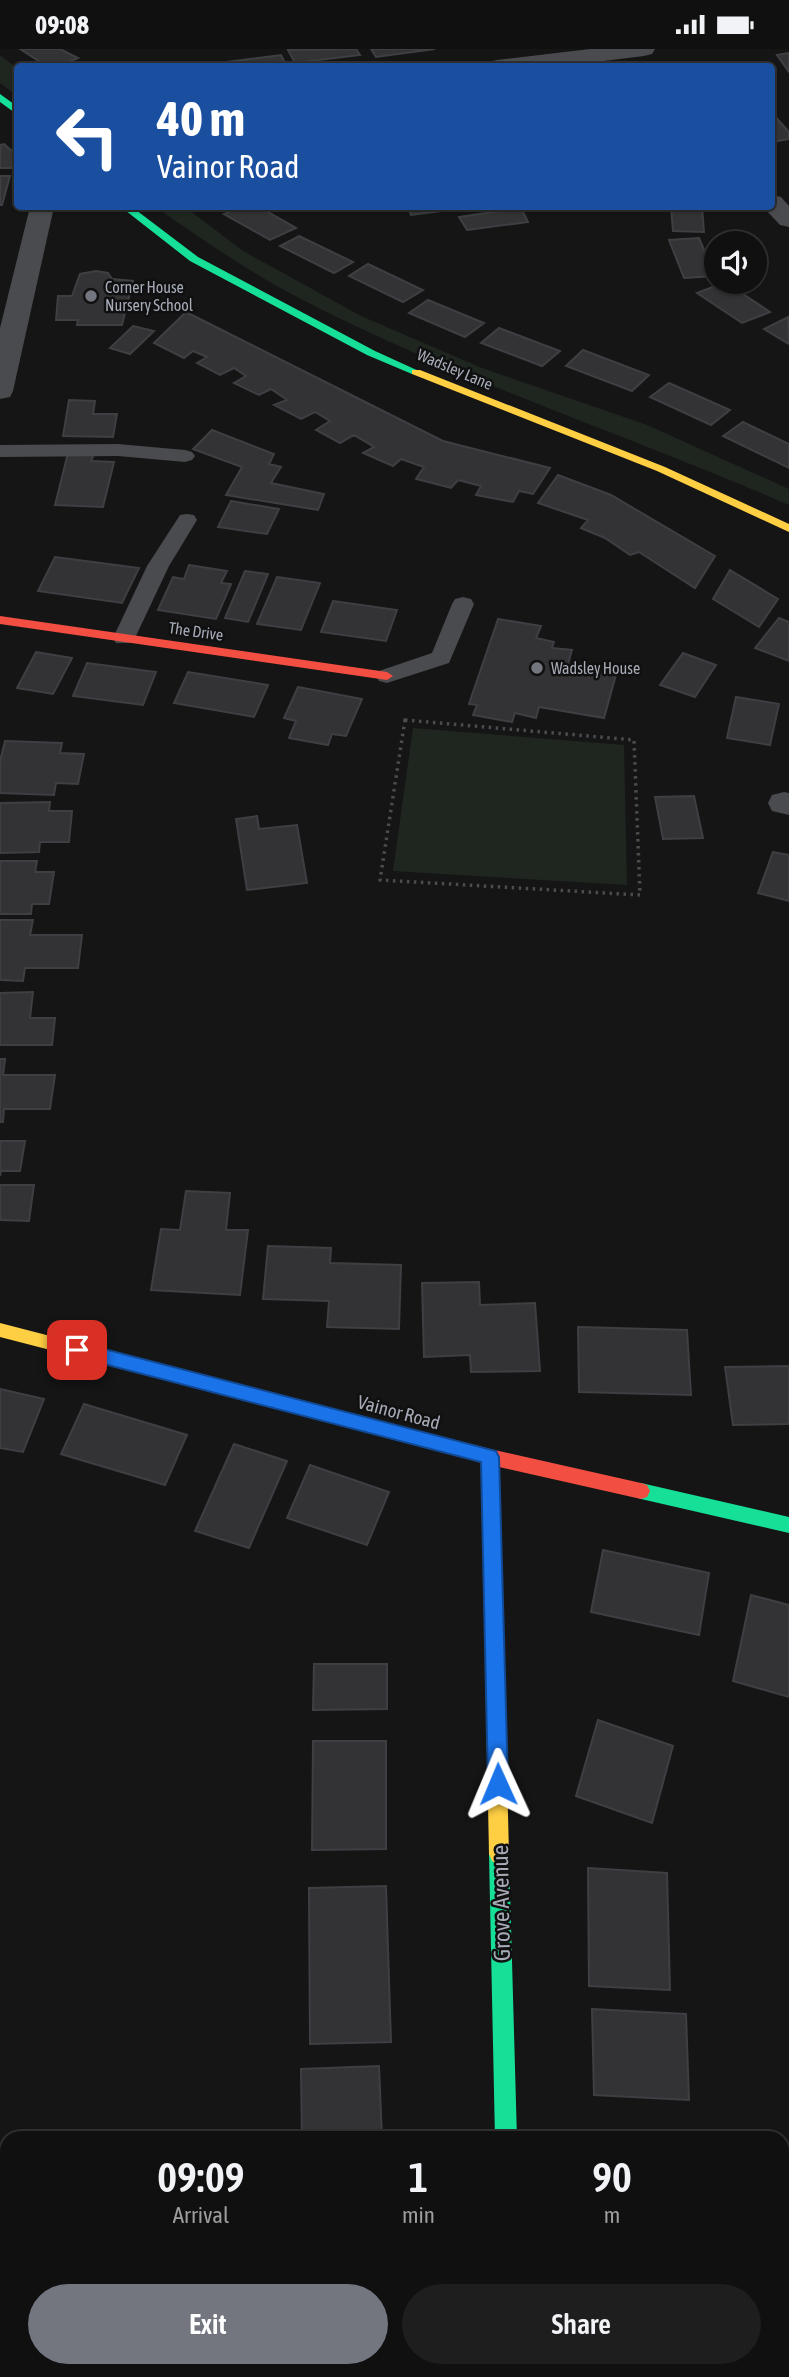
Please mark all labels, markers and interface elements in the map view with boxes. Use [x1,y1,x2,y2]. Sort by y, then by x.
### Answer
text: 09:08 [35,10,89,40]
text: 40 m [157,90,245,146]
icon: left [42,91,133,182]
text: Vainor Road [157,148,299,185]
map controls [704,231,767,294]
button: sound [704,231,767,294]
place label: Corner House Nursery School [105,278,194,315]
marker: Corner House Nursery School [83,288,99,304]
street label: Wadsley Lane [414,345,496,394]
street label: The Drive [168,618,224,644]
place label: Wadsley House [551,659,640,678]
marker: Wadsley House [529,660,545,676]
pin [47,1320,107,1380]
icon: arrive [58,1331,96,1369]
street label: Vainor Road [355,1390,443,1434]
position arrow [461,1747,535,1821]
street label: Grove Avenue [487,1845,515,1961]
text: 09:09 [157,2153,245,2201]
text: 1 [409,2153,428,2201]
text: 90 [592,2153,632,2201]
text: Arrival [173,2202,229,2228]
text: min [402,2202,435,2228]
text: m [604,2202,620,2228]
button: Exit [28,2284,388,2364]
button: Share [402,2284,761,2364]

